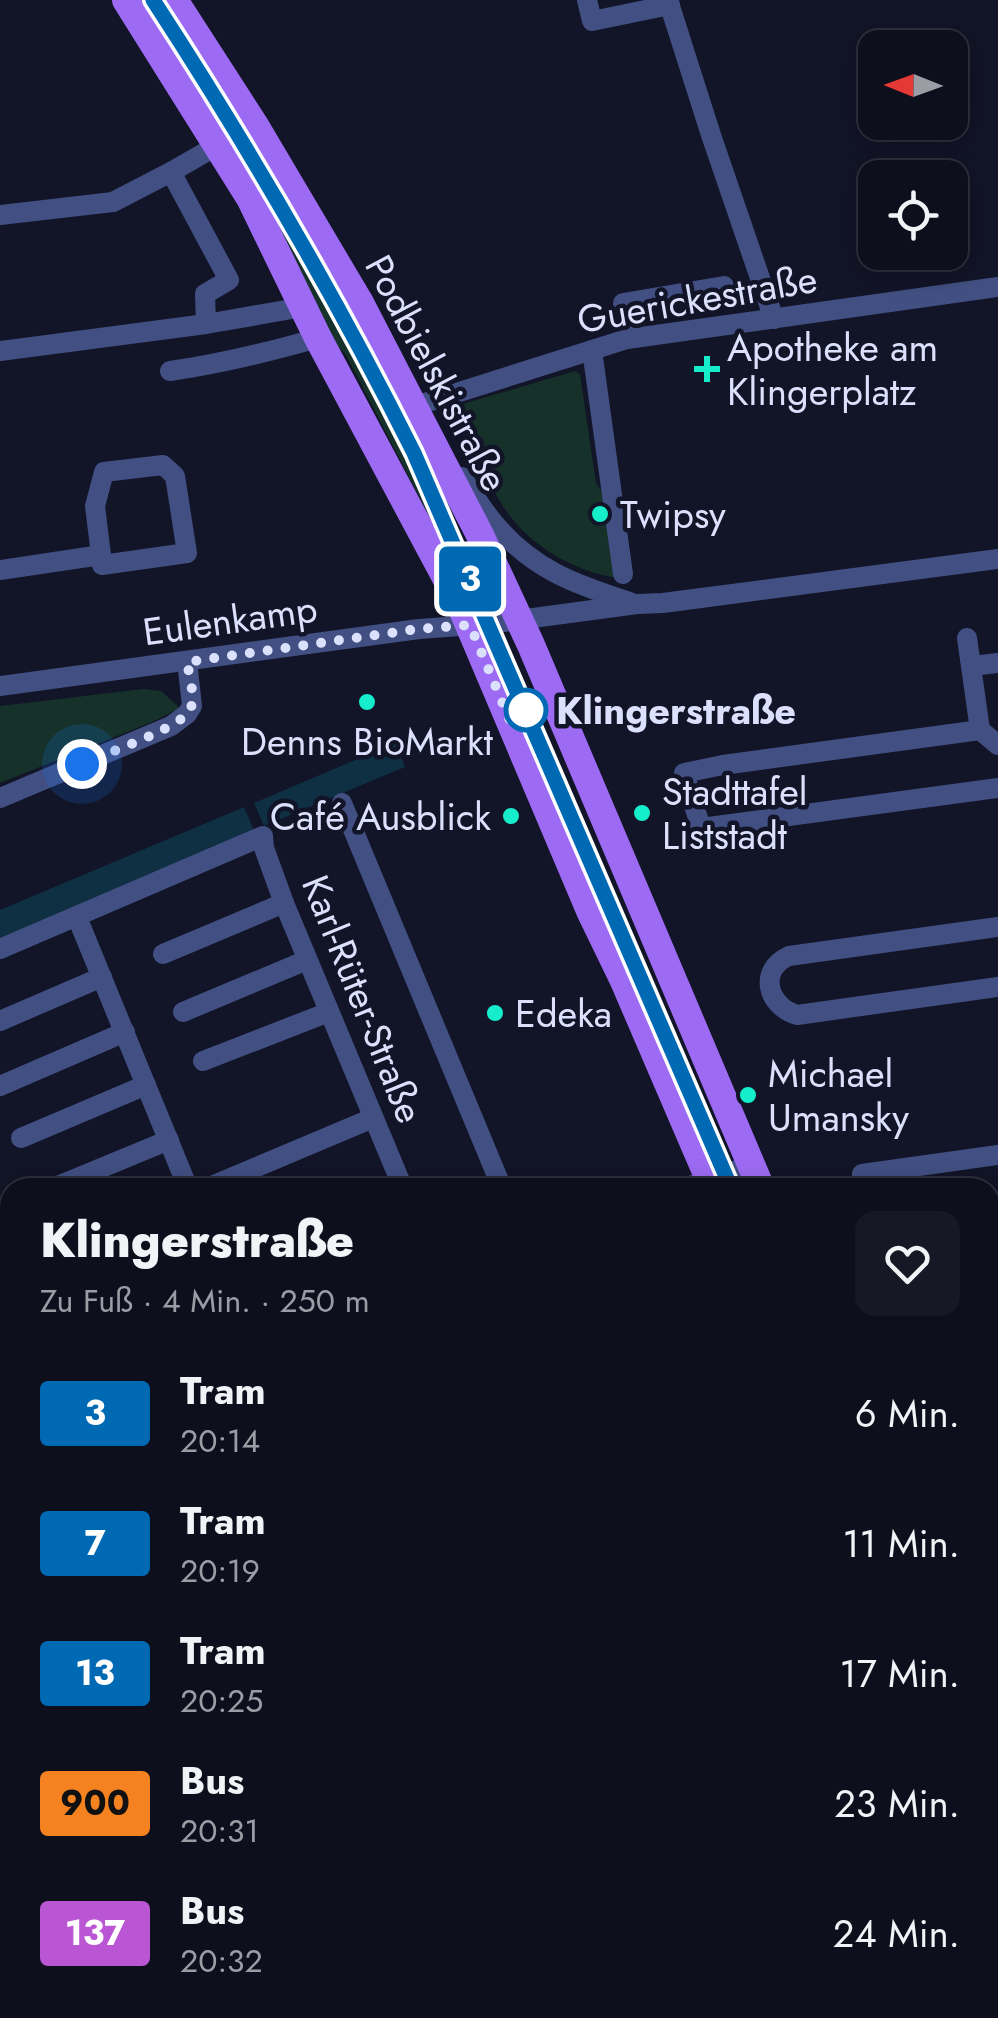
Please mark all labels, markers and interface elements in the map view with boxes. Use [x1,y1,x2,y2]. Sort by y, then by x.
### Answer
north arrow [858,30,968,140]
map controls [858,30,968,270]
button: locate [858,160,968,270]
street label: Podbielskistraße [352,245,522,501]
street label: Guerickestraße [573,251,821,347]
place label: Apotheke am Klingerplatz [727,320,938,419]
marker: Apotheke am Klingerplatz [696,358,718,380]
place label: Twipsy [620,487,726,542]
marker: Twipsy [589,503,611,525]
line badge: 3 [438,546,502,612]
text: 3 [459,554,481,604]
street label: Eulenkamp [139,581,321,659]
place label: Klingerstraße [556,683,796,738]
marker: Klingerstraße [505,689,547,731]
marker: Denns BioMarkt [356,691,378,713]
place label: Denns BioMarkt [241,714,493,769]
your location [57,739,107,789]
place label: Stadttafel Liststadt [662,764,808,863]
place label: Café Ausblick [270,789,491,844]
marker: Stadttafel Liststadt [631,802,653,824]
marker: Café Ausblick [500,805,522,827]
street label: Karl-Rüter-Straße [288,867,438,1131]
place label: Edeka [515,986,612,1041]
marker: Edeka [484,1002,506,1024]
place label: Michael Umansky [768,1046,909,1145]
marker: Michael Umansky [737,1084,759,1106]
text: Klingerstraße [40,1206,354,1275]
button: heart [855,1211,960,1316]
text: Zu Fuß · 4 Min. · 250 m [40,1278,370,1324]
text: Tram [180,1363,266,1418]
text: 6 Min. [855,1386,960,1441]
text: 3 [84,1388,106,1438]
text: 20:14 [180,1418,260,1464]
text: Tram [180,1493,266,1548]
text: 11 Min. [842,1516,960,1571]
text: 7 [84,1518,106,1568]
text: 20:19 [180,1548,260,1594]
text: Tram [180,1623,266,1678]
text: 17 Min. [840,1646,960,1701]
text: 13 [75,1648,115,1698]
text: 20:25 [180,1678,263,1724]
text: Bus [180,1753,244,1808]
text: 23 Min. [834,1776,960,1831]
text: 900 [60,1778,130,1828]
text: 20:31 [180,1808,259,1854]
text: Bus [180,1883,244,1938]
text: 24 Min. [833,1906,960,1961]
text: 137 [65,1908,125,1958]
text: 20:32 [180,1938,263,1984]

